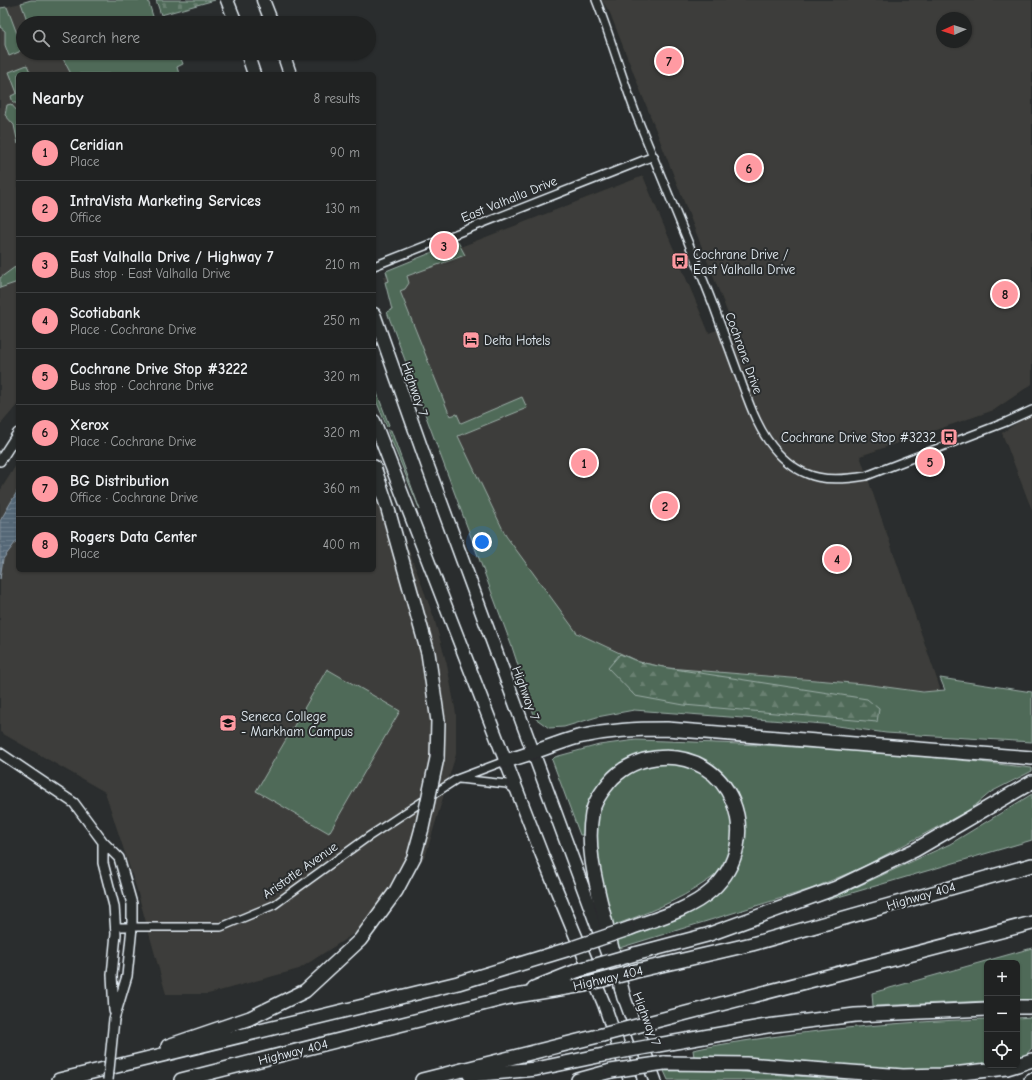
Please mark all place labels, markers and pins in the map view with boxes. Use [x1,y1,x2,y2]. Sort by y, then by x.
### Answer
pin: 7 [656,46,682,76]
pin: 6 [736,153,762,183]
pin: 3 [431,231,457,261]
place label: Cochrane Drive / East Valhalla Drive [693,247,796,277]
bus stop icon: Cochrane Drive / East Valhalla Drive [670,251,690,271]
pin: 8 [992,279,1018,309]
hotel icon: Delta Hotels [461,330,481,350]
place label: Delta Hotels [484,333,550,348]
bus stop icon: Cochrane Drive Stop #3232 [939,427,959,447]
place label: Cochrane Drive Stop #3232 [781,430,936,445]
pin: 5 [917,447,943,477]
pin: 1 [571,448,597,478]
pin: 2 [652,491,678,521]
pin: 4 [824,544,850,574]
place label: Seneca College - Markham Campus [241,709,353,739]
school or university icon: Seneca College - Markham Campus [218,713,238,733]

